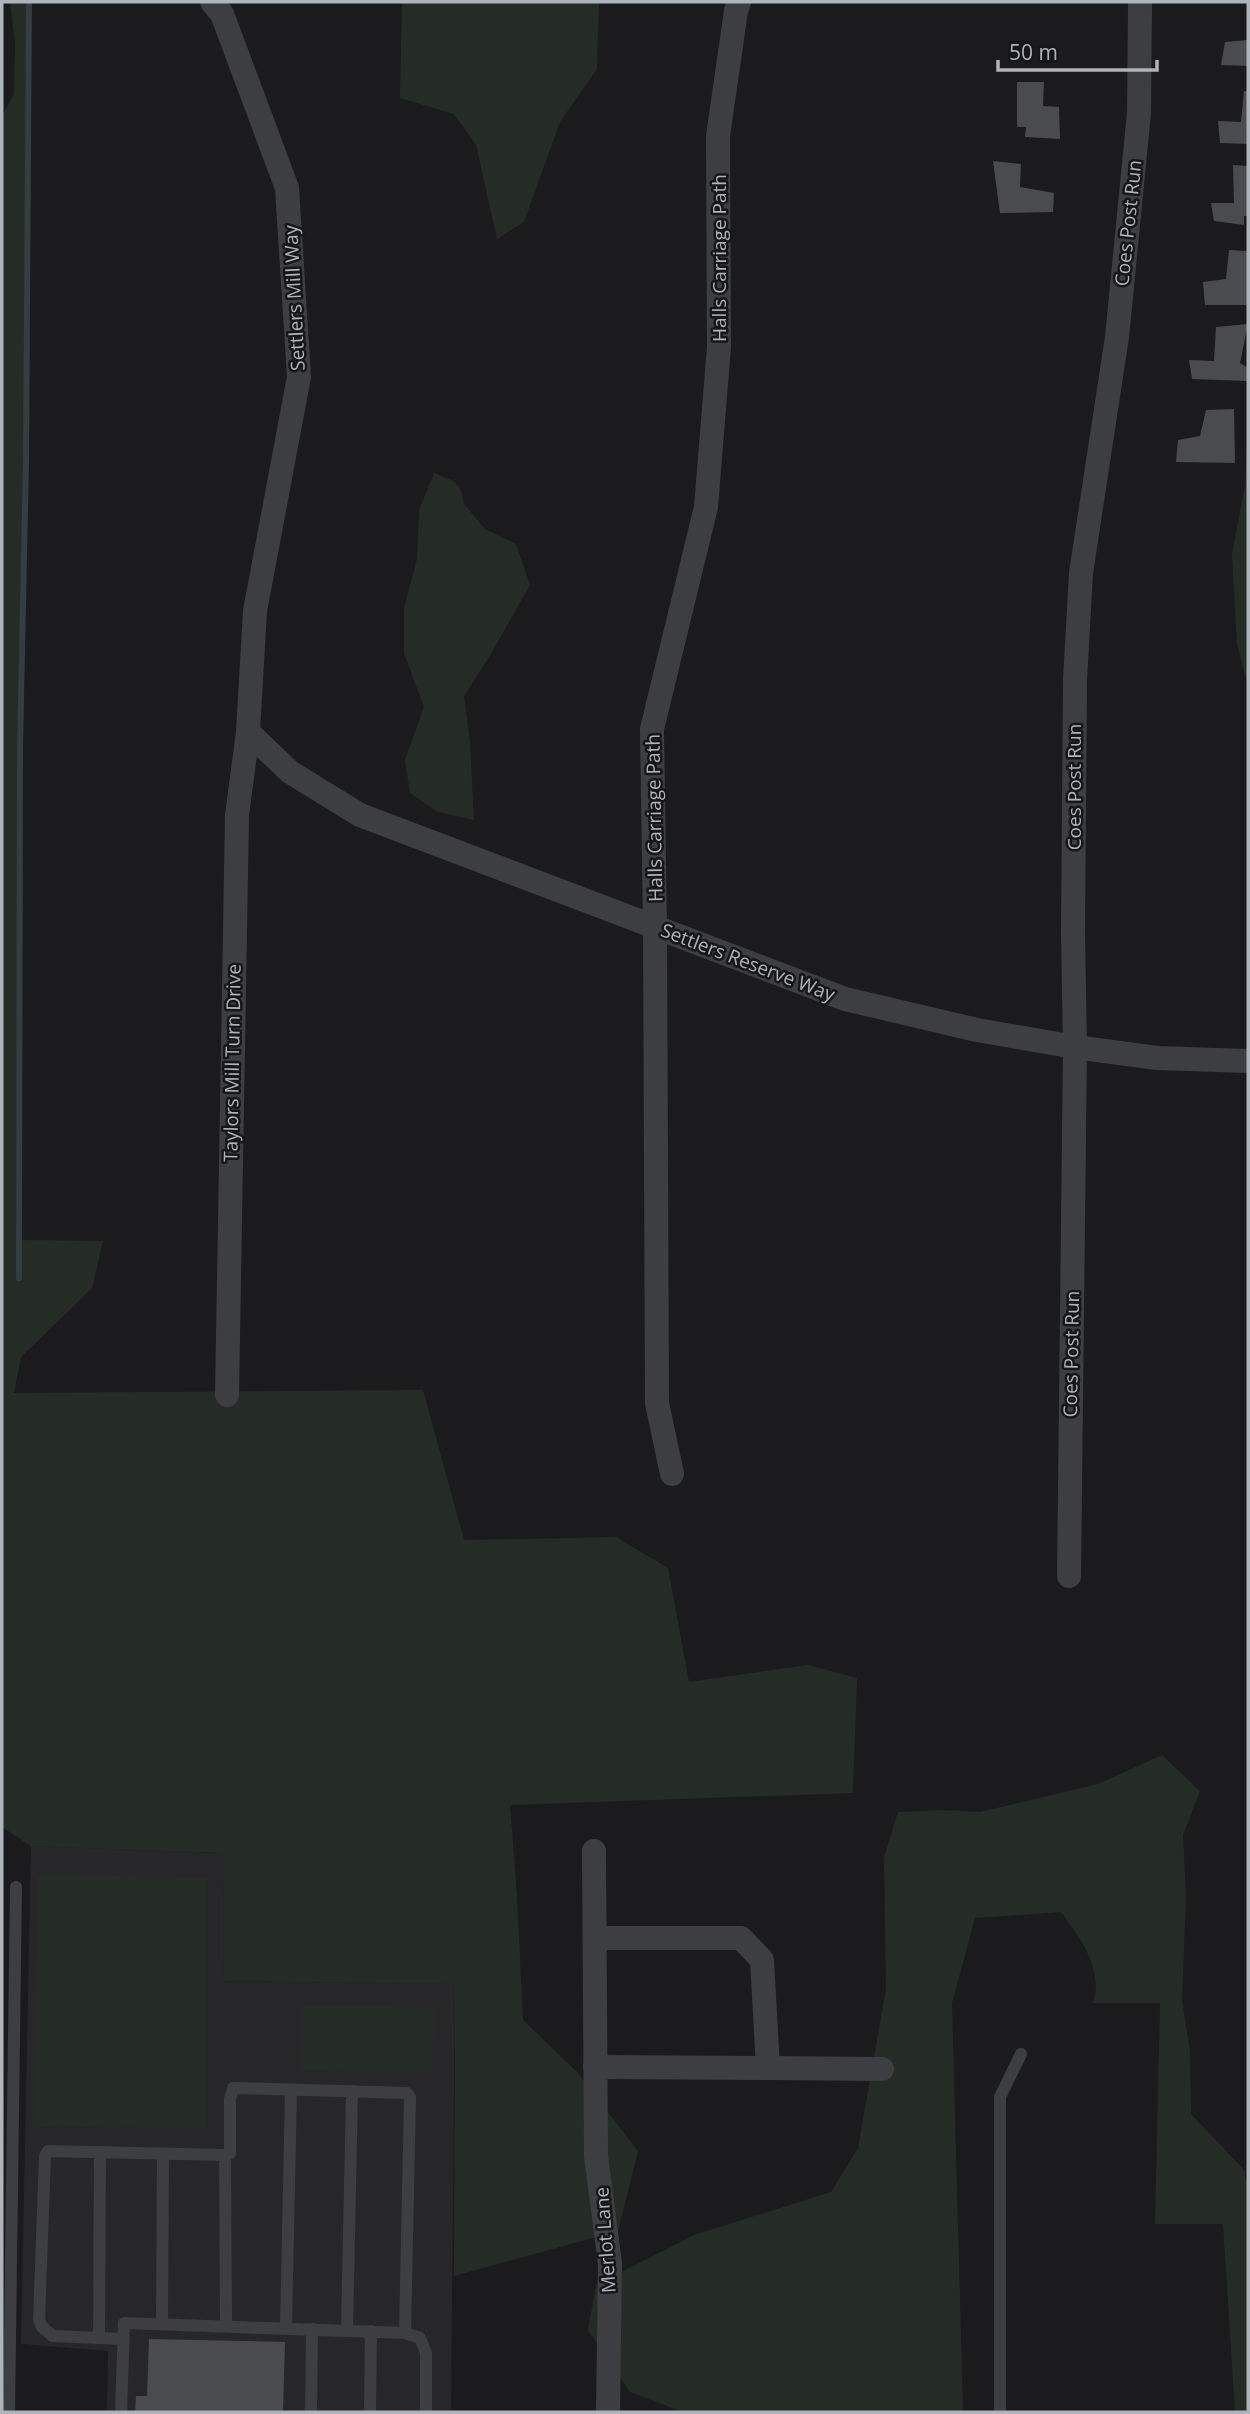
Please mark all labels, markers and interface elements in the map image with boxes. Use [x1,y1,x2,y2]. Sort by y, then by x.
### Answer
scale bar [998,28,1157,72]
text: 50 m [1009,38,1058,66]
street label: Coes Post Run [1108,159,1148,287]
street label: Halls Carriage Path [706,174,732,342]
street label: Settlers Mill Way [277,224,311,372]
street label: Coes Post Run [1061,724,1087,850]
street label: Halls Carriage Path [640,734,668,902]
street label: Settlers Reserve Way [657,917,839,1007]
street label: Taylors Mill Turn Drive [217,964,247,1162]
street label: Coes Post Run [1057,1290,1085,1418]
street label: Merlot Lane [588,2186,622,2294]

